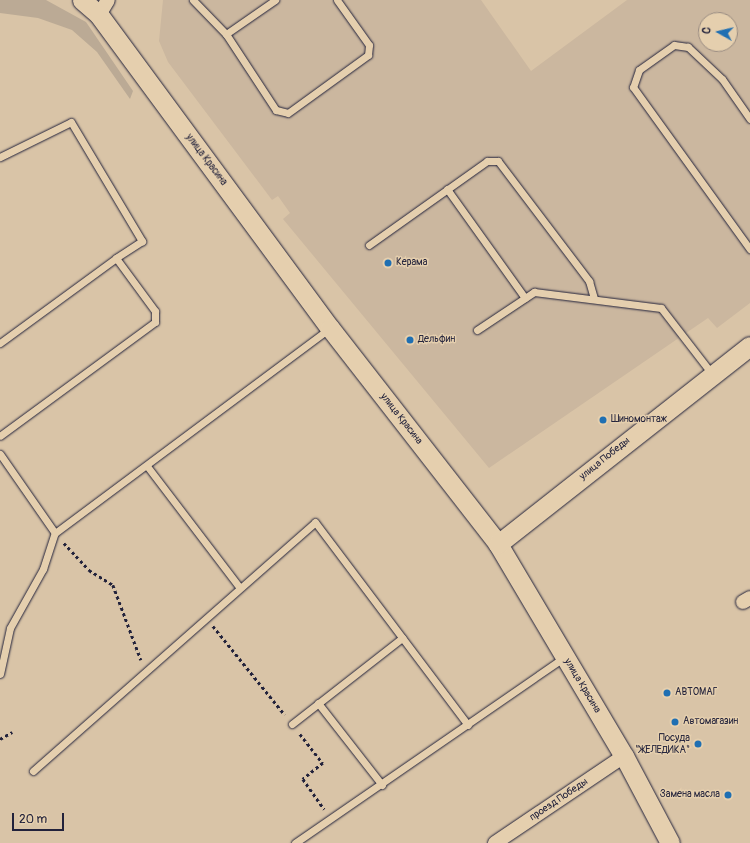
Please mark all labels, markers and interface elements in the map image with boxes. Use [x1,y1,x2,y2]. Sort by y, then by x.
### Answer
north arrow [698,12,738,52]
text: С [700,26,714,35]
street label: улица Красина [183,132,229,188]
place label: Керама [396,257,427,269]
marker: Керама [383,258,393,268]
place label: Дельфин [418,334,455,346]
marker: Дельфин [405,335,415,345]
street label: улица Красина [377,391,425,447]
place label: Шиномонтаж [611,414,667,426]
marker: Шиномонтаж [598,415,608,425]
street label: улица Победы [577,435,633,483]
street label: улица Красина [561,657,603,715]
place label: АВТОМАГ [675,687,718,699]
marker: АВТОМАГ [662,688,672,698]
place label: Автомагазин [683,716,738,728]
marker: Автомагазин [670,717,680,727]
place label: Посуда "ЖЕЛЕДИКА" [635,732,690,756]
marker: Посуда "ЖЕЛЕДИКА" [693,739,703,749]
street label: проезд Победы [528,776,590,824]
place label: Замена масла [660,789,720,801]
marker: Замена масла [723,790,733,800]
scale bar [14,805,66,831]
text: 20 m [19,812,47,827]

